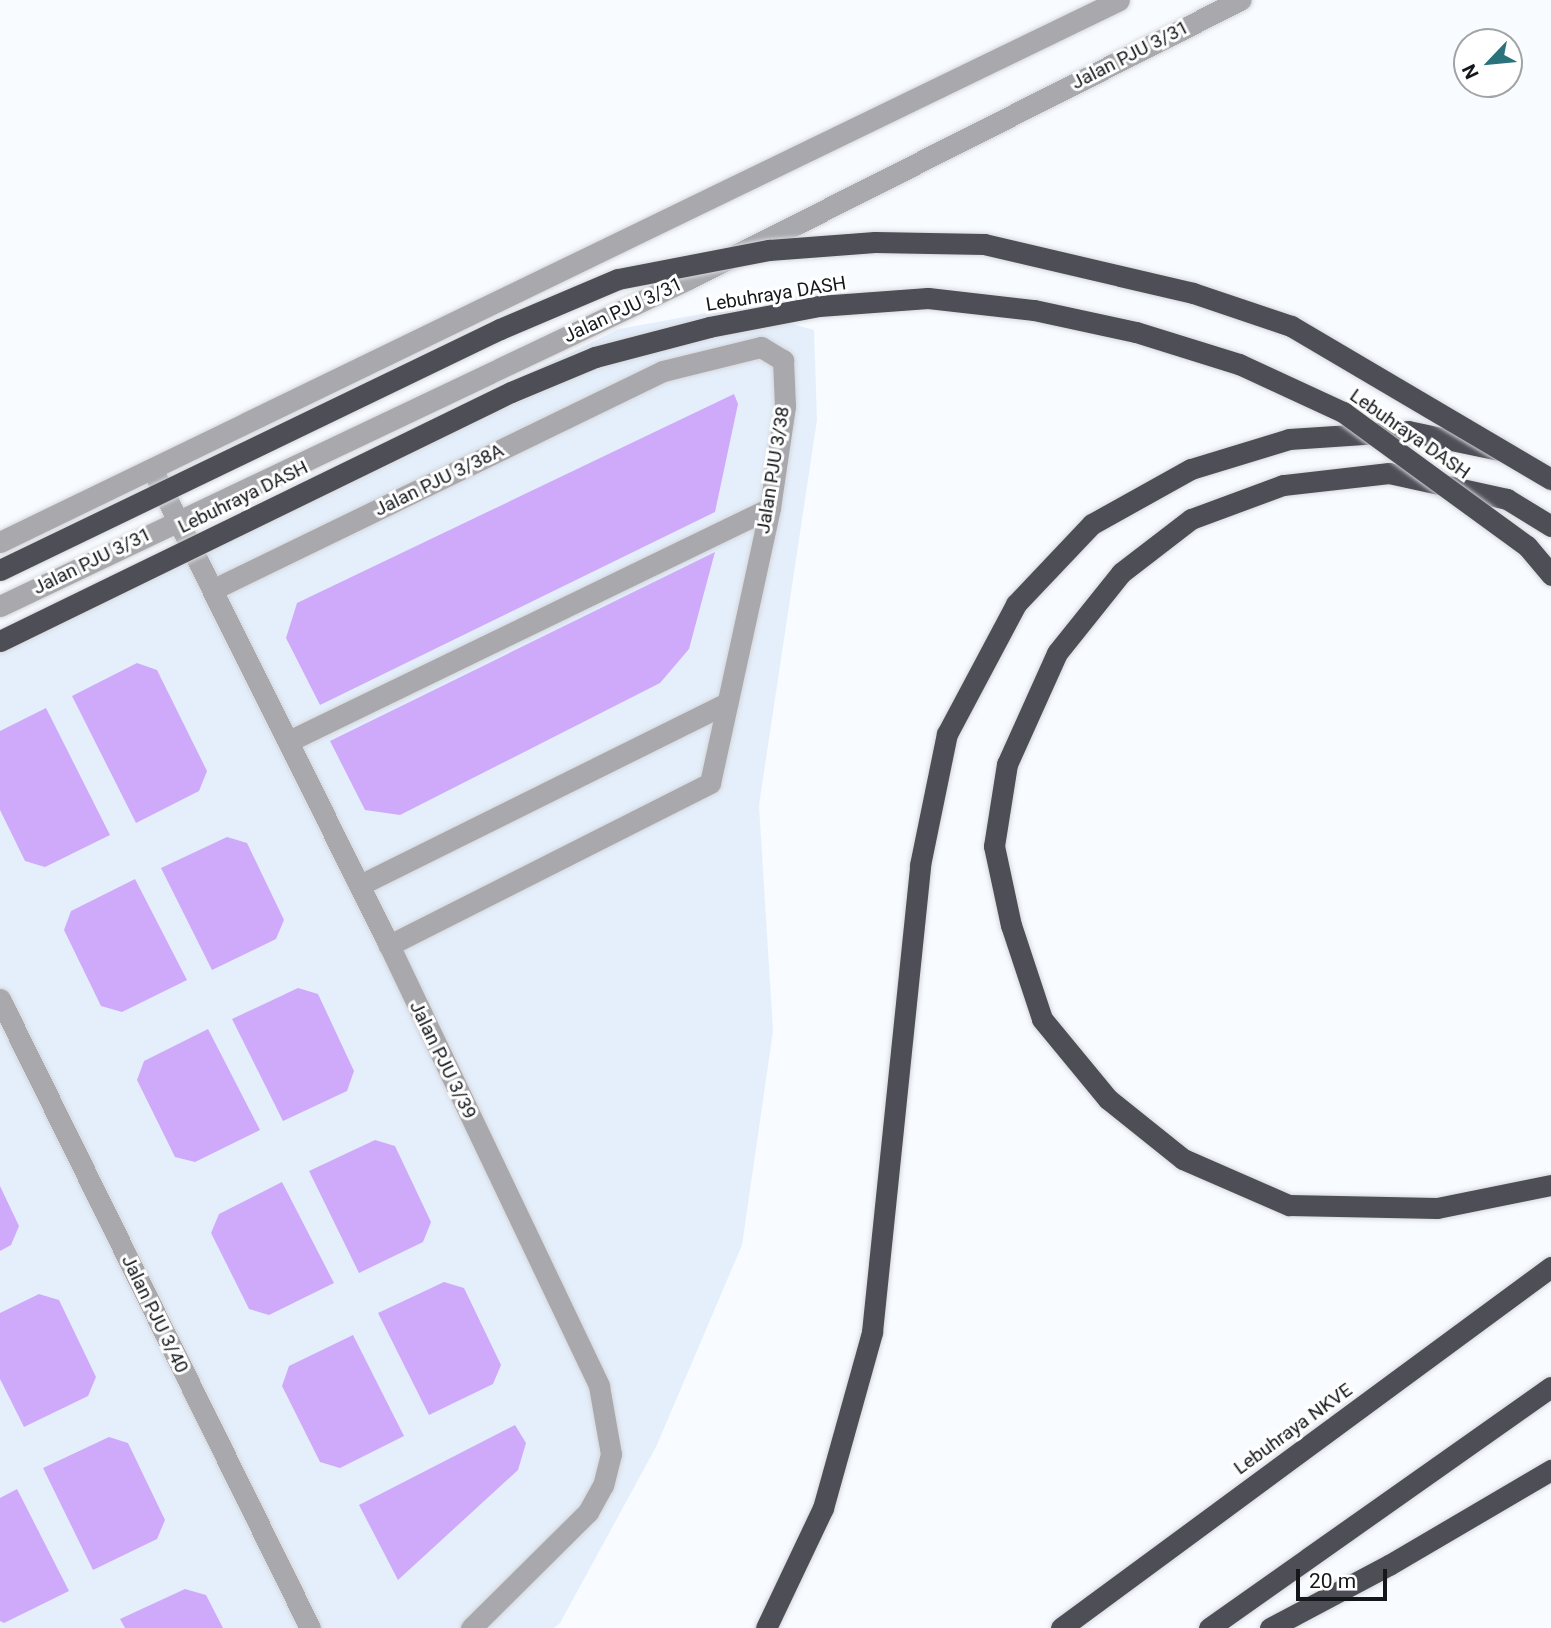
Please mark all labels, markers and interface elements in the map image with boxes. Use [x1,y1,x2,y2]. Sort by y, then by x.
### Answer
street label: Jalan PJU 3/31 [1068,16,1192,94]
north arrow [1453,28,1523,98]
text: N [1457,60,1484,83]
street label: Lebuhraya DASH [704,272,848,316]
street label: Jalan PJU 3/31 [560,273,686,347]
street label: Lebuhraya DASH [1345,384,1475,484]
street label: Jalan PJU 3/38 [752,405,794,535]
street label: Jalan PJU 3/38A [371,439,507,521]
street label: Lebuhraya DASH [174,456,312,538]
street label: Jalan PJU 3/31 [29,523,155,599]
street label: Jalan PJU 3/39 [405,997,481,1123]
street label: Jalan PJU 3/40 [117,1251,193,1377]
street label: Lebuhraya NKVE [1229,1379,1357,1479]
scale bar [1299,1554,1390,1598]
text: 20 m [1309,1569,1356,1593]

